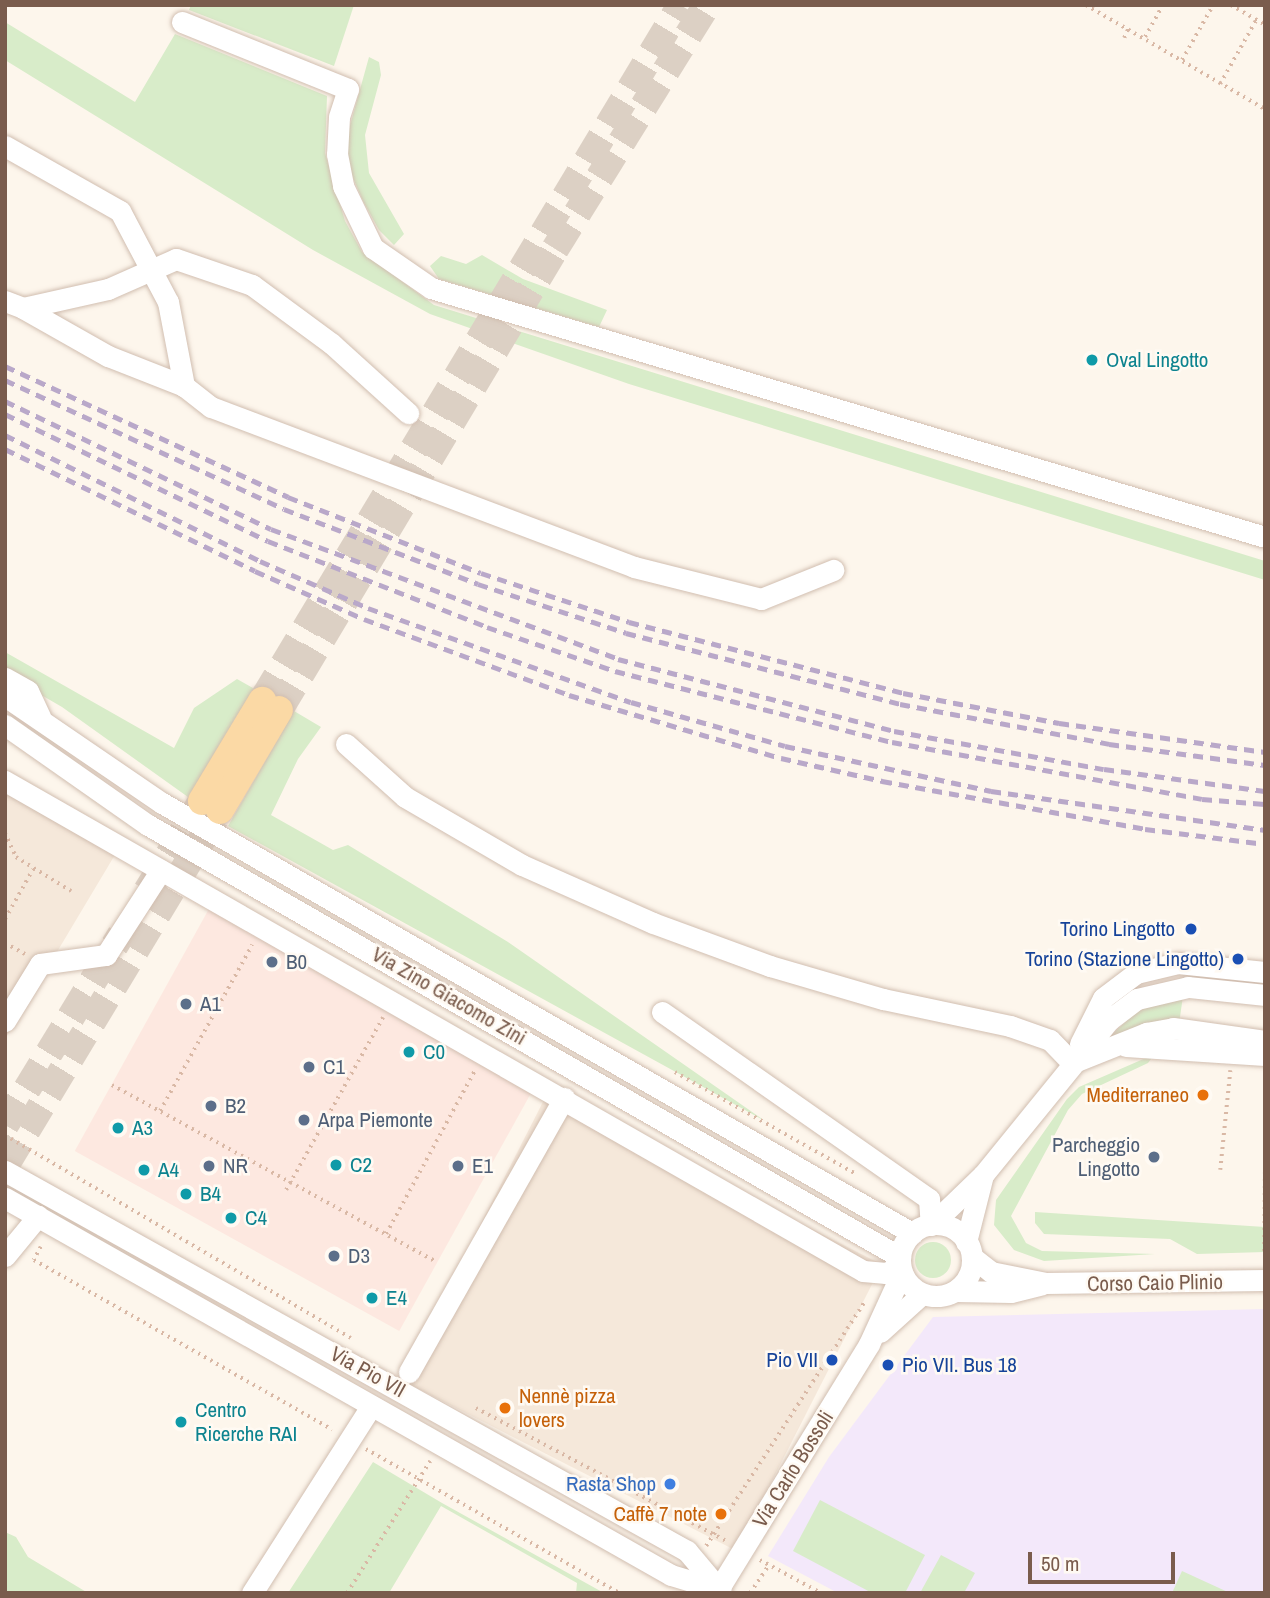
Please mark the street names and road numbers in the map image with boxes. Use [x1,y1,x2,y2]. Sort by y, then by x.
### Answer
street label: Via Zino Giacomo Zini [367,942,531,1050]
street label: Corso Caio Plinio [1087,1269,1223,1297]
street label: Via Pio VII [326,1341,410,1403]
street label: Via Carlo Bossoli [747,1406,839,1532]

